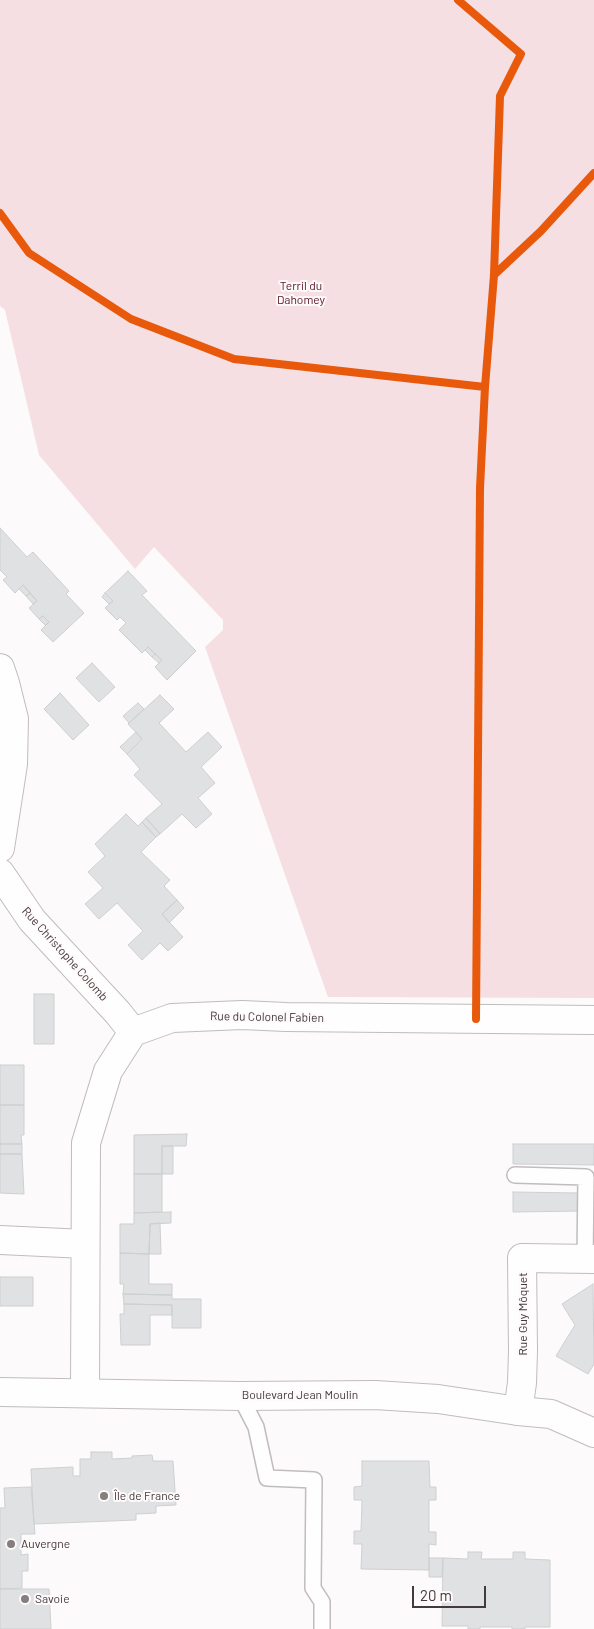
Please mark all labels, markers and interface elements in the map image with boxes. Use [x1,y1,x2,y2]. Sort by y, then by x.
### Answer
park label: Terril du Dahomey [277,279,325,307]
street label: Rue Christophe Colomb [19,904,111,1004]
street label: Rue du Colonel Fabien [210,1009,324,1025]
street label: Rue Guy Môquet [516,1272,530,1356]
street label: Boulevard Jean Moulin [242,1388,358,1402]
place label: Île de France [114,1489,180,1503]
marker: Île de France [98,1490,110,1502]
place label: Auvergne [21,1537,70,1551]
marker: Auvergne [5,1538,17,1550]
scale bar [414,1576,488,1608]
text: 20 m [420,1586,452,1604]
place label: Savoie [35,1592,70,1606]
marker: Savoie [19,1593,31,1605]

